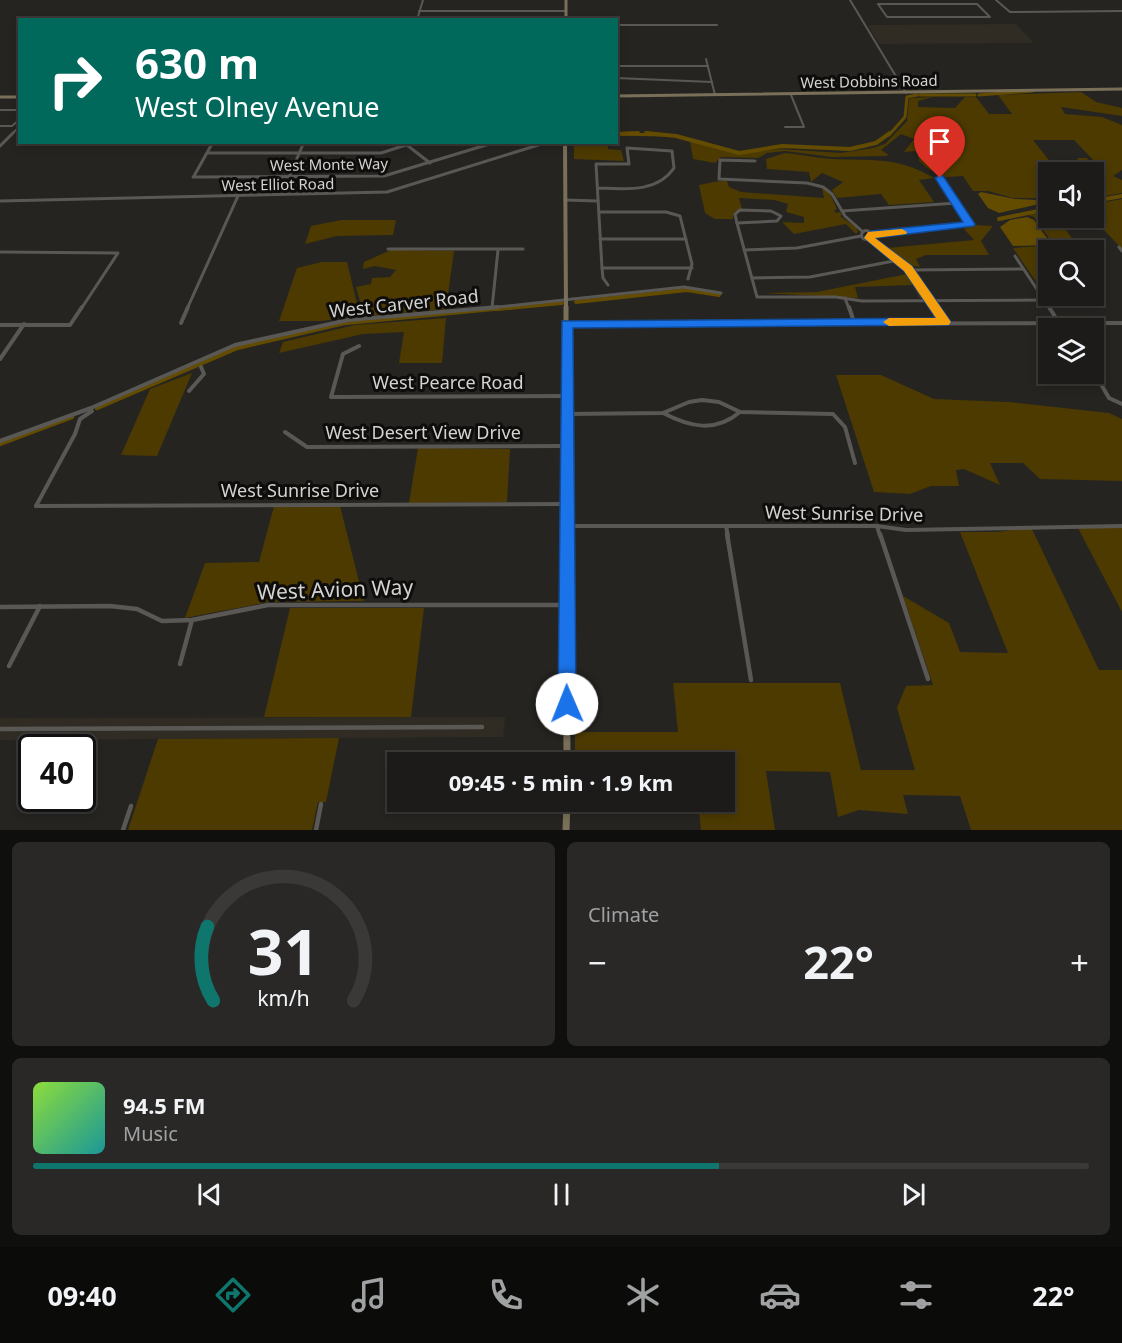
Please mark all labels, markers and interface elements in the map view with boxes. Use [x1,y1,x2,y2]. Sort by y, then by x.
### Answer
text: 630 m [135,34,259,91]
icon: right [36,42,114,120]
street label: West Dobbins Road [800,70,938,92]
text: West Olney Avenue [135,88,380,125]
pin [914,116,965,178]
icon: arrive [923,125,956,158]
street label: West Monte Way [270,153,389,175]
map controls [1038,162,1104,384]
button: sound [1038,162,1104,228]
street label: West Elliot Road [221,173,335,195]
button: search [1038,240,1104,306]
street label: West Carver Road [328,283,480,323]
button: layers [1038,318,1104,384]
street label: West Pearce Road [372,370,524,394]
street label: West Desert View Drive [325,420,521,444]
street label: West Sunrise Drive [221,478,379,502]
street label: West Sunrise Drive [765,500,923,526]
street label: West Avion Way [256,572,414,606]
position arrow [535,672,599,736]
speed limit sign: 40 [18,734,96,812]
text: 09:45 · 5 min · 1.9 km [449,767,673,797]
text: Climate [588,901,659,928]
text: 31 [248,908,319,993]
text: 22° [803,931,874,992]
text: − [588,940,607,985]
text: + [1070,940,1089,985]
text: km/h [257,983,310,1012]
text: 94.5 FM [123,1090,205,1120]
text: Music [123,1120,178,1147]
icon: previous [193,1178,226,1211]
icon: pause [545,1178,578,1211]
icon: next [897,1178,930,1211]
icon: directions [212,1274,254,1316]
icon: music [348,1274,390,1316]
icon: phone [485,1274,527,1316]
icon: climate [622,1274,664,1316]
icon: car [759,1274,801,1316]
icon: filters [895,1274,937,1316]
text: 09:40 [47,1277,117,1314]
text: 22° [1032,1277,1075,1314]

